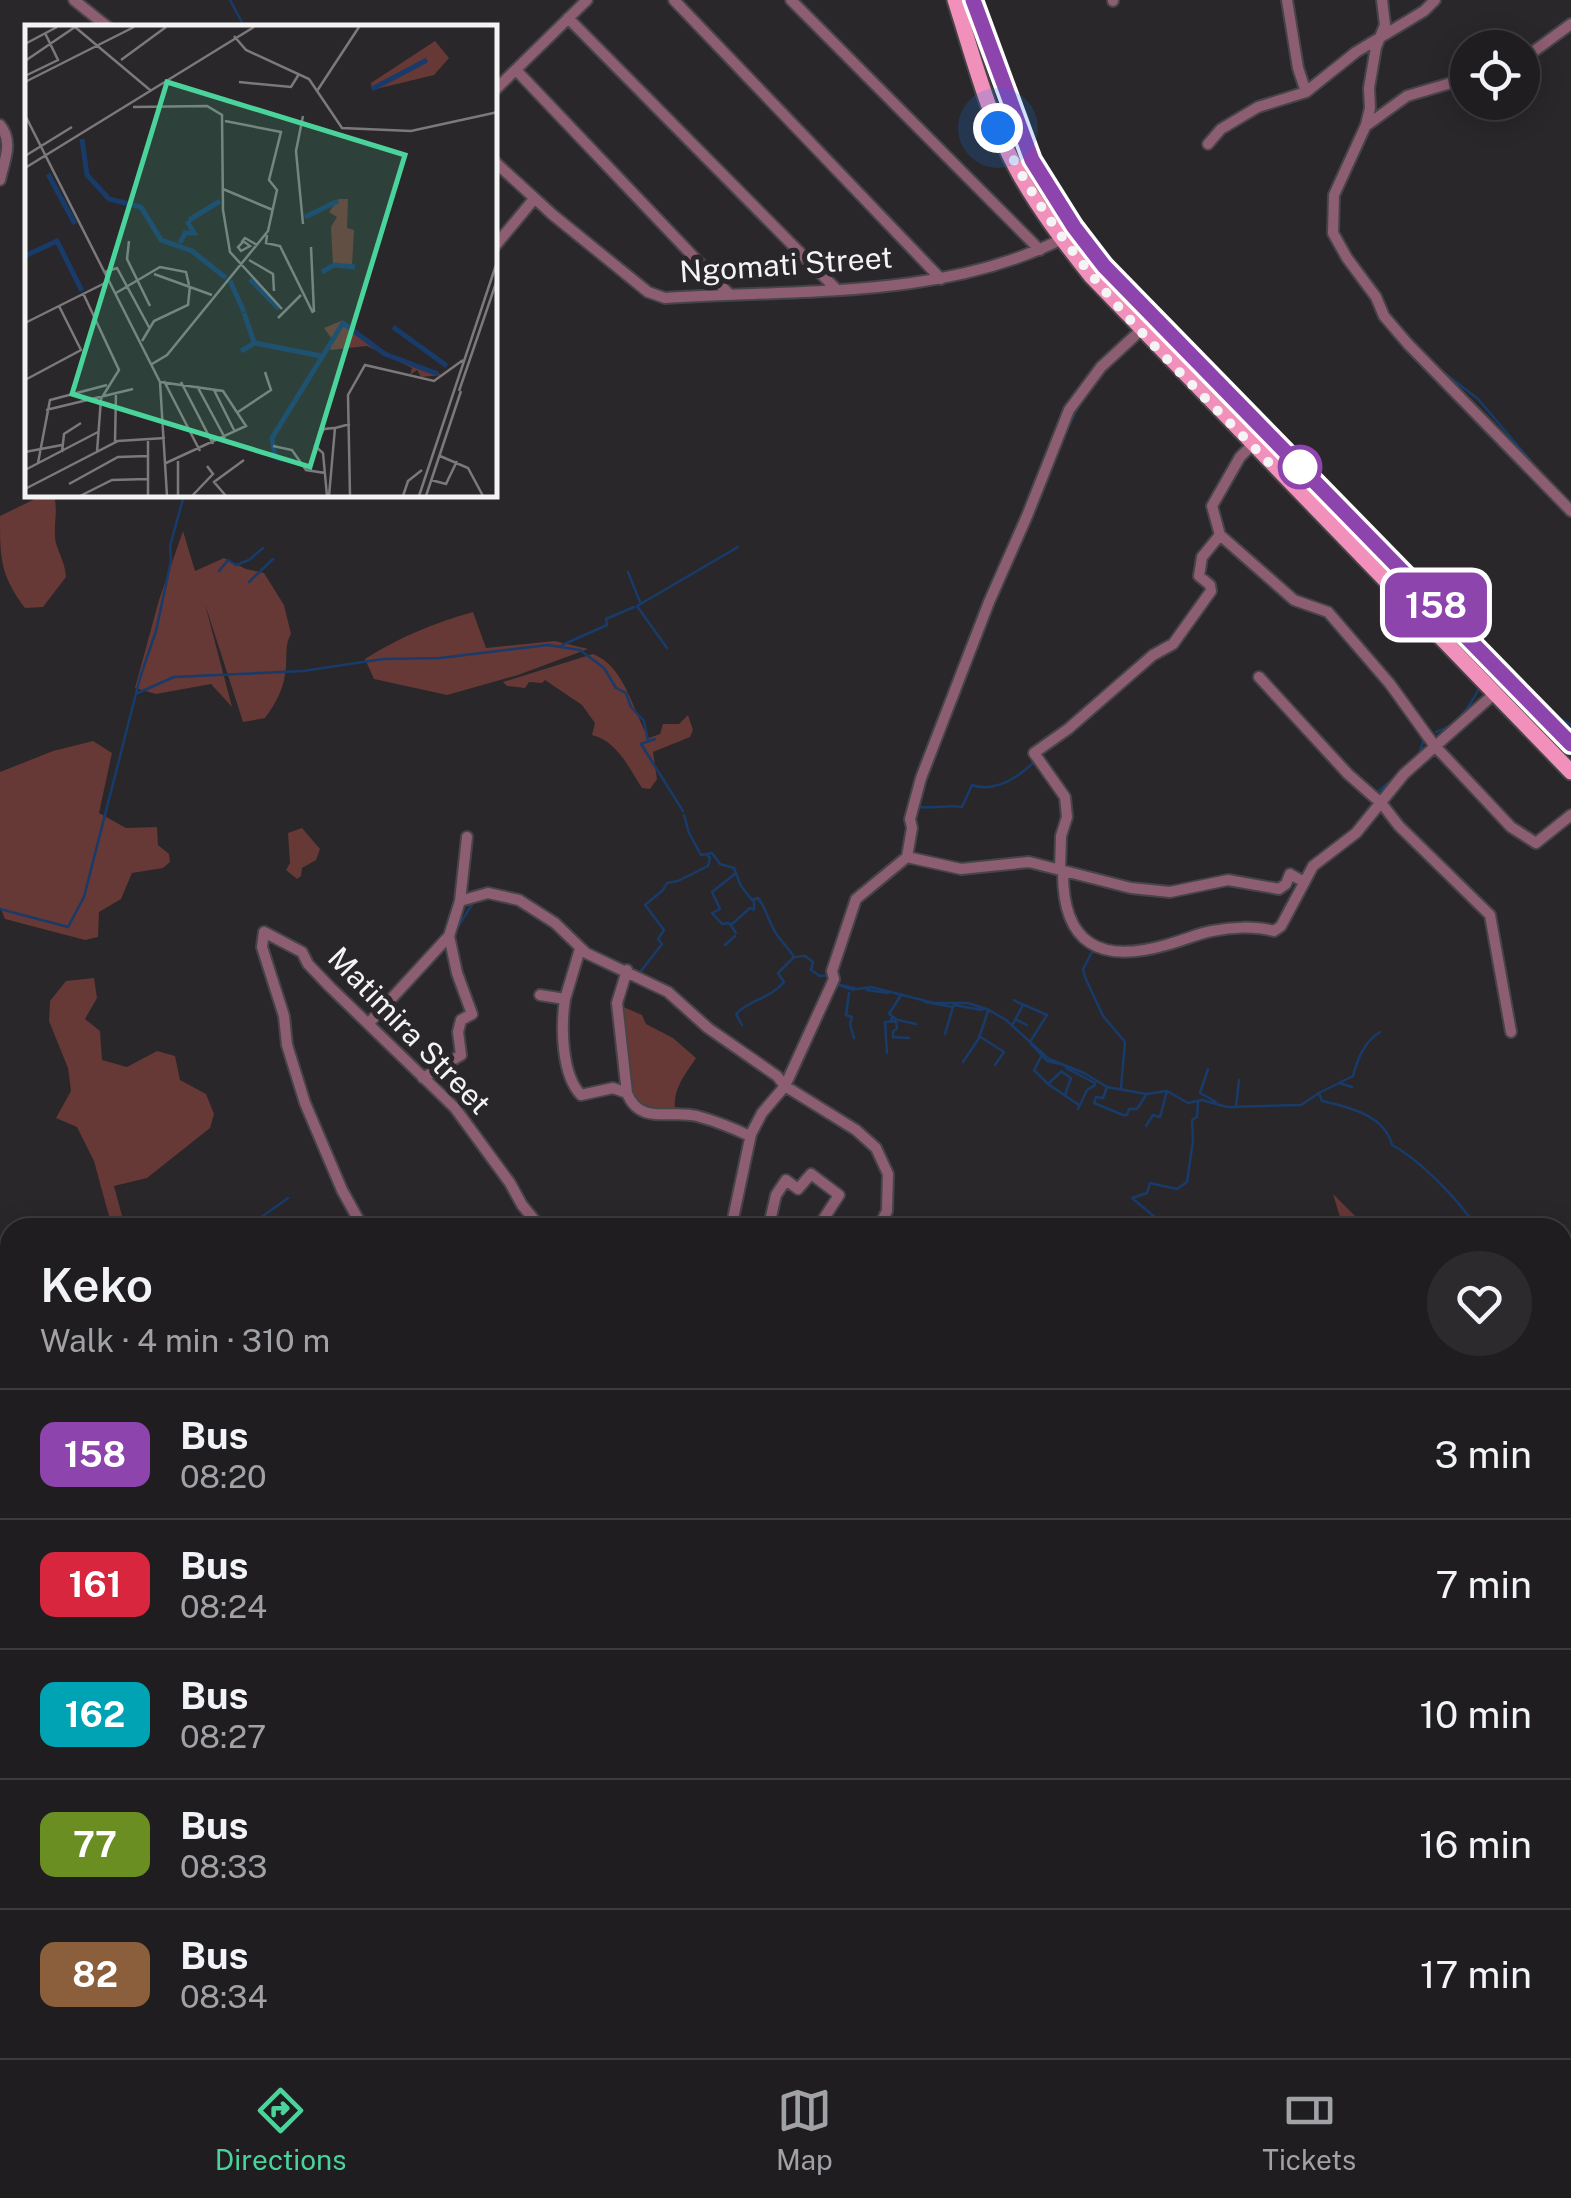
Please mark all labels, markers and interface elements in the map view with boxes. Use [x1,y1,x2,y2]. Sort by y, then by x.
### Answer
inset map [25,25,498,498]
map controls [1450,30,1540,120]
button: locate [1450,30,1540,120]
your location [973,103,1023,153]
street label: Ngomati Street [678,239,894,289]
unlabelled marker [1279,446,1321,488]
line badge: 158 [1378,572,1494,638]
text: 158 [1405,585,1467,626]
street label: Matimira Street [321,939,498,1121]
button: heart [1427,1251,1532,1356]
text: Keko [40,1256,153,1313]
text: Walk · 4 min · 310 m [40,1322,330,1359]
text: Bus [180,1413,249,1458]
text: 3 min [1434,1432,1532,1477]
text: 158 [64,1434,126,1475]
text: 08:20 [180,1458,267,1495]
text: Bus [180,1543,249,1588]
text: 7 min [1435,1562,1532,1607]
text: 161 [68,1564,122,1605]
text: 08:24 [180,1588,267,1625]
text: Bus [180,1673,249,1718]
text: 10 min [1420,1692,1532,1737]
text: 162 [65,1694,125,1735]
text: 08:27 [180,1718,266,1755]
text: Bus [180,1803,249,1848]
text: 16 min [1419,1822,1532,1867]
text: 77 [73,1824,117,1865]
text: 08:33 [180,1848,267,1885]
text: Bus [180,1933,249,1978]
text: 17 min [1420,1952,1532,1997]
text: 82 [72,1954,118,1995]
text: 08:34 [180,1978,268,2015]
tab: Directions [215,2083,346,2176]
tab: Map [776,2083,833,2176]
tab: Tickets [1262,2083,1356,2176]

